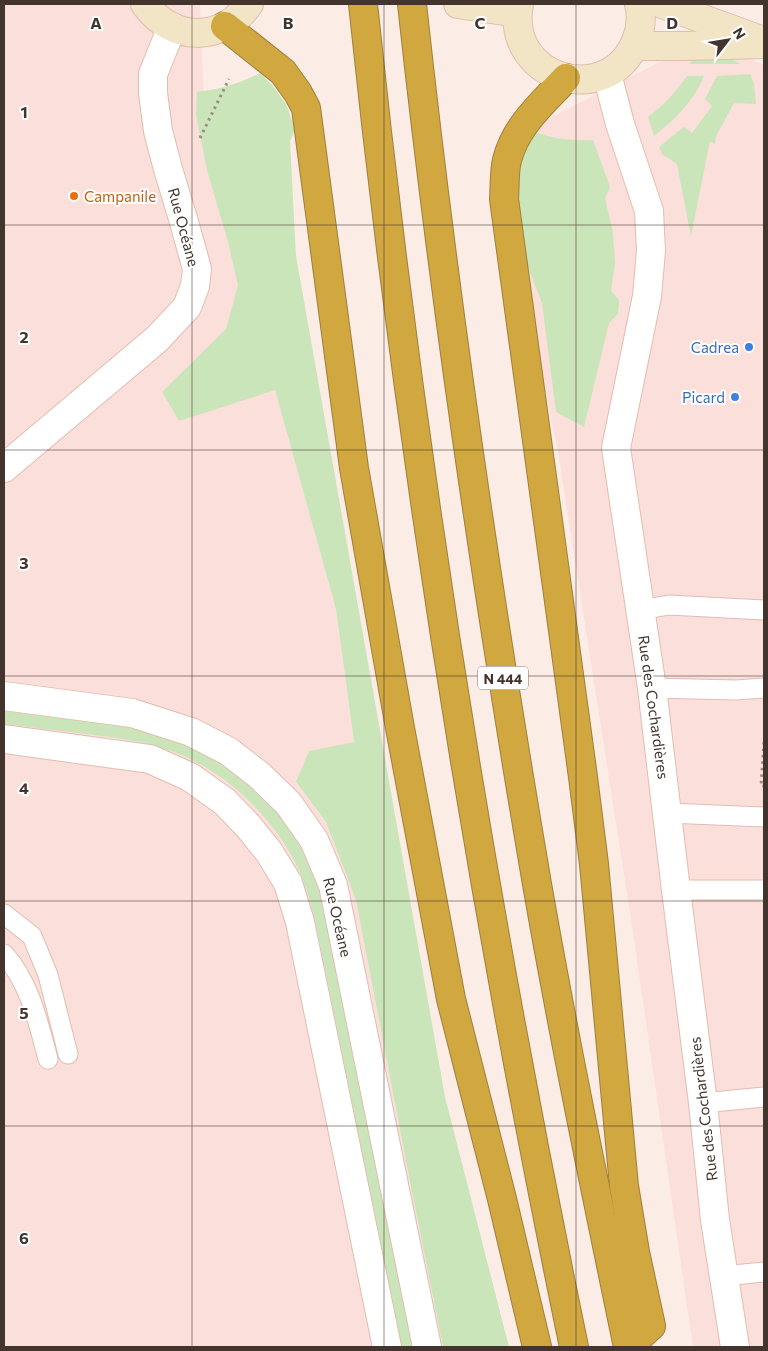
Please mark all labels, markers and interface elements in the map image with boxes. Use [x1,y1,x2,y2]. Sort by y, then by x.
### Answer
text: A [90,13,102,32]
text: B [283,13,294,32]
text: C [475,13,486,32]
text: D [666,13,678,32]
north arrow [703,15,753,65]
text: N [730,24,750,42]
text: 1 [20,102,28,121]
street label: Rue Océane [165,186,203,269]
place label: Campanile [84,187,156,205]
marker: Campanile [68,190,80,202]
text: 2 [19,327,29,346]
place label: Cadrea [691,338,739,356]
marker: Cadrea [743,341,755,353]
place label: Picard [682,388,725,406]
marker: Picard [729,391,741,403]
text: 3 [19,553,29,572]
street label: Rue des Cochardières [635,634,673,780]
road number: N 444 [478,666,528,690]
text: 4 [19,778,29,797]
street label: Rue Océane [320,875,356,959]
text: 5 [19,1003,29,1022]
street label: Rue des Cochardières [685,1036,721,1182]
text: 6 [19,1228,29,1247]

